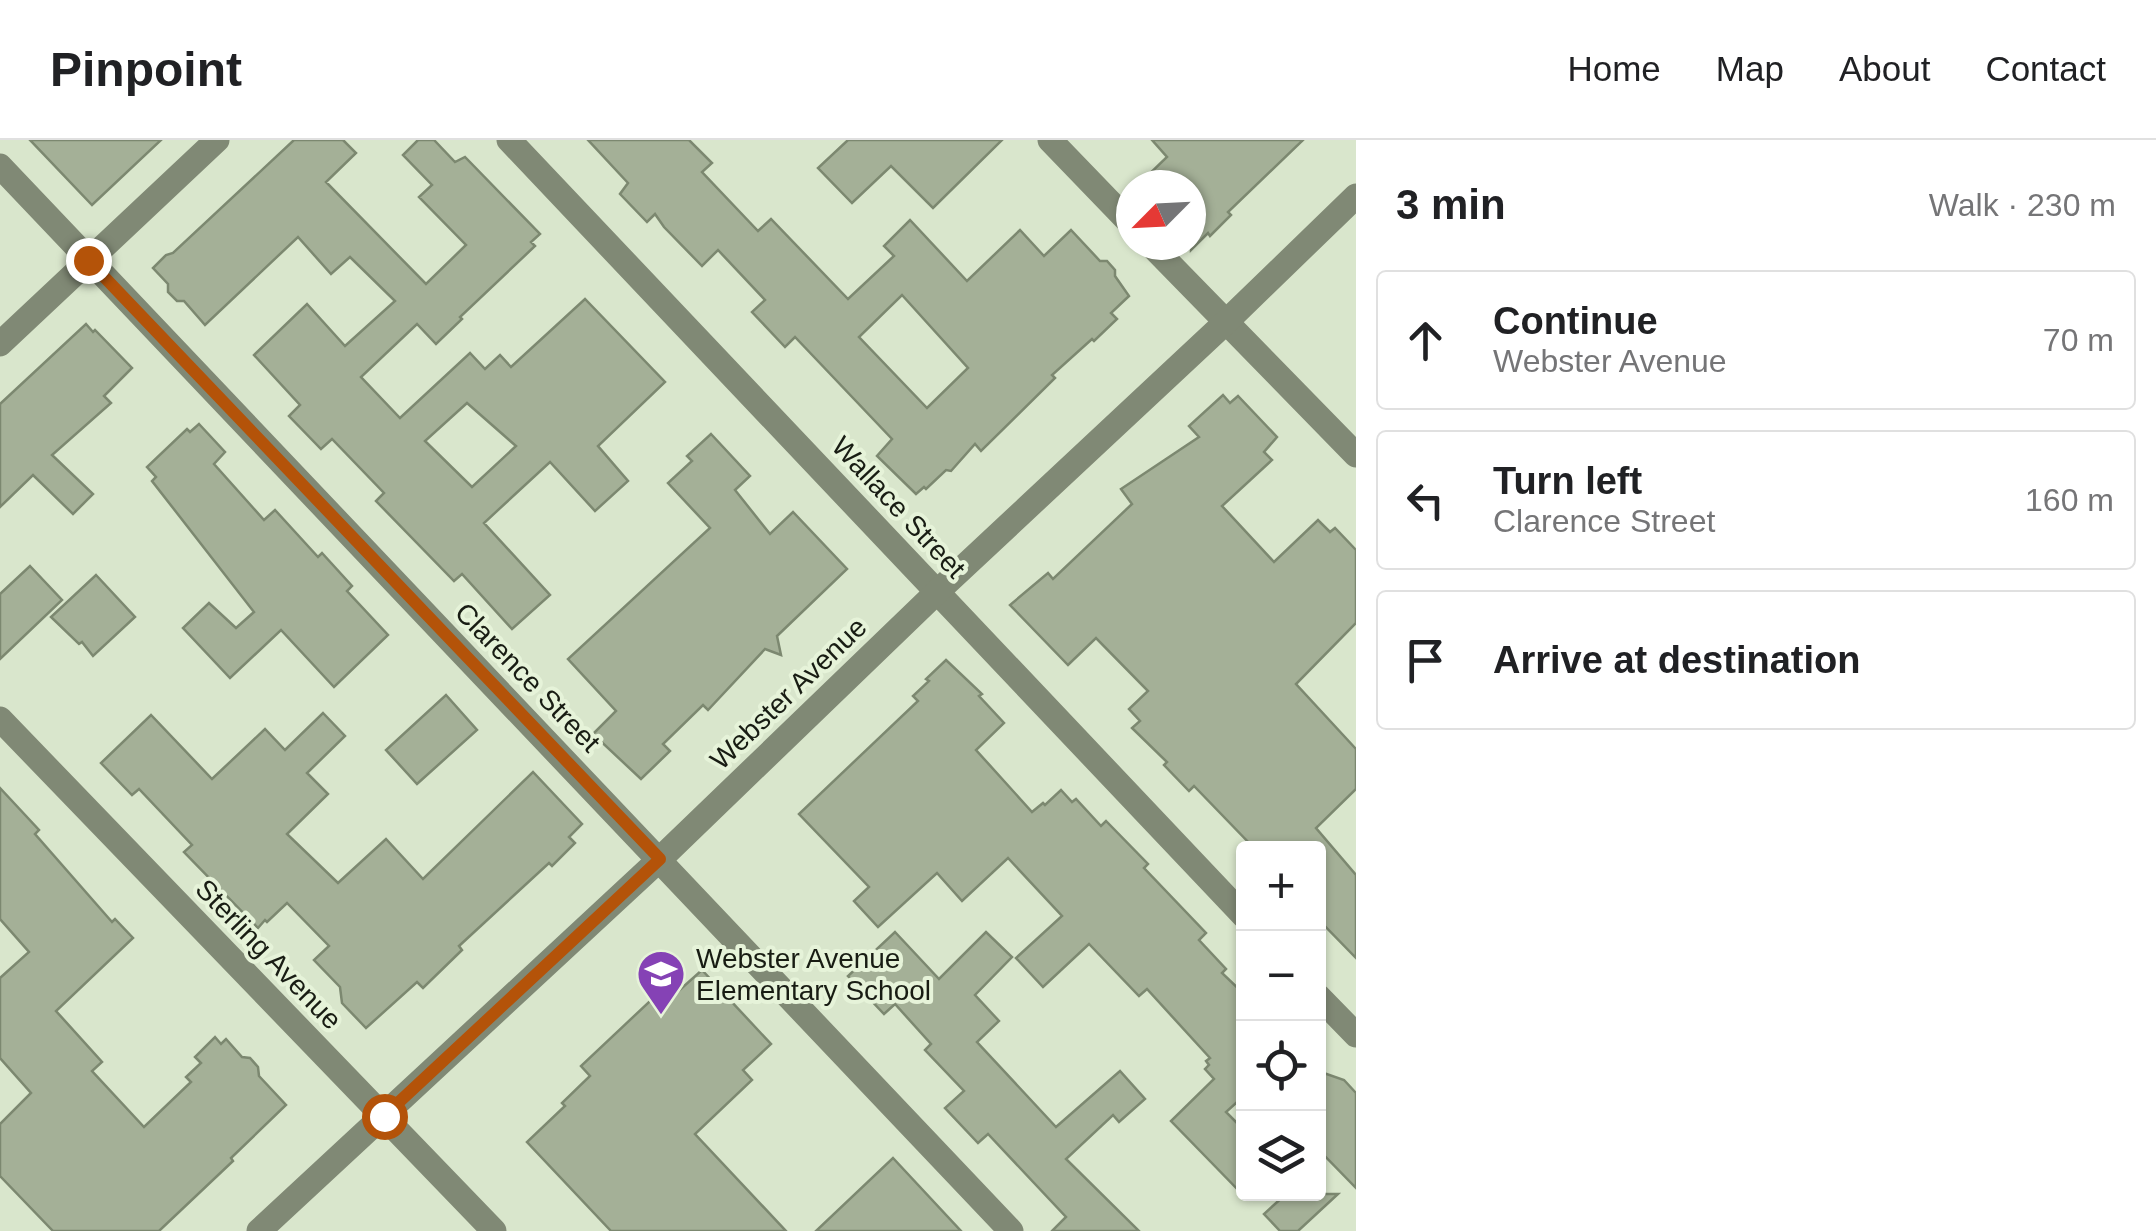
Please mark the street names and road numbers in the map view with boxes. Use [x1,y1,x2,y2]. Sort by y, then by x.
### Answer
street label: Wallace Street [826,431,972,584]
street label: Clarence Street [449,597,607,758]
street label: Webster Avenue [704,611,873,776]
street label: Sterling Avenue [190,873,348,1035]

